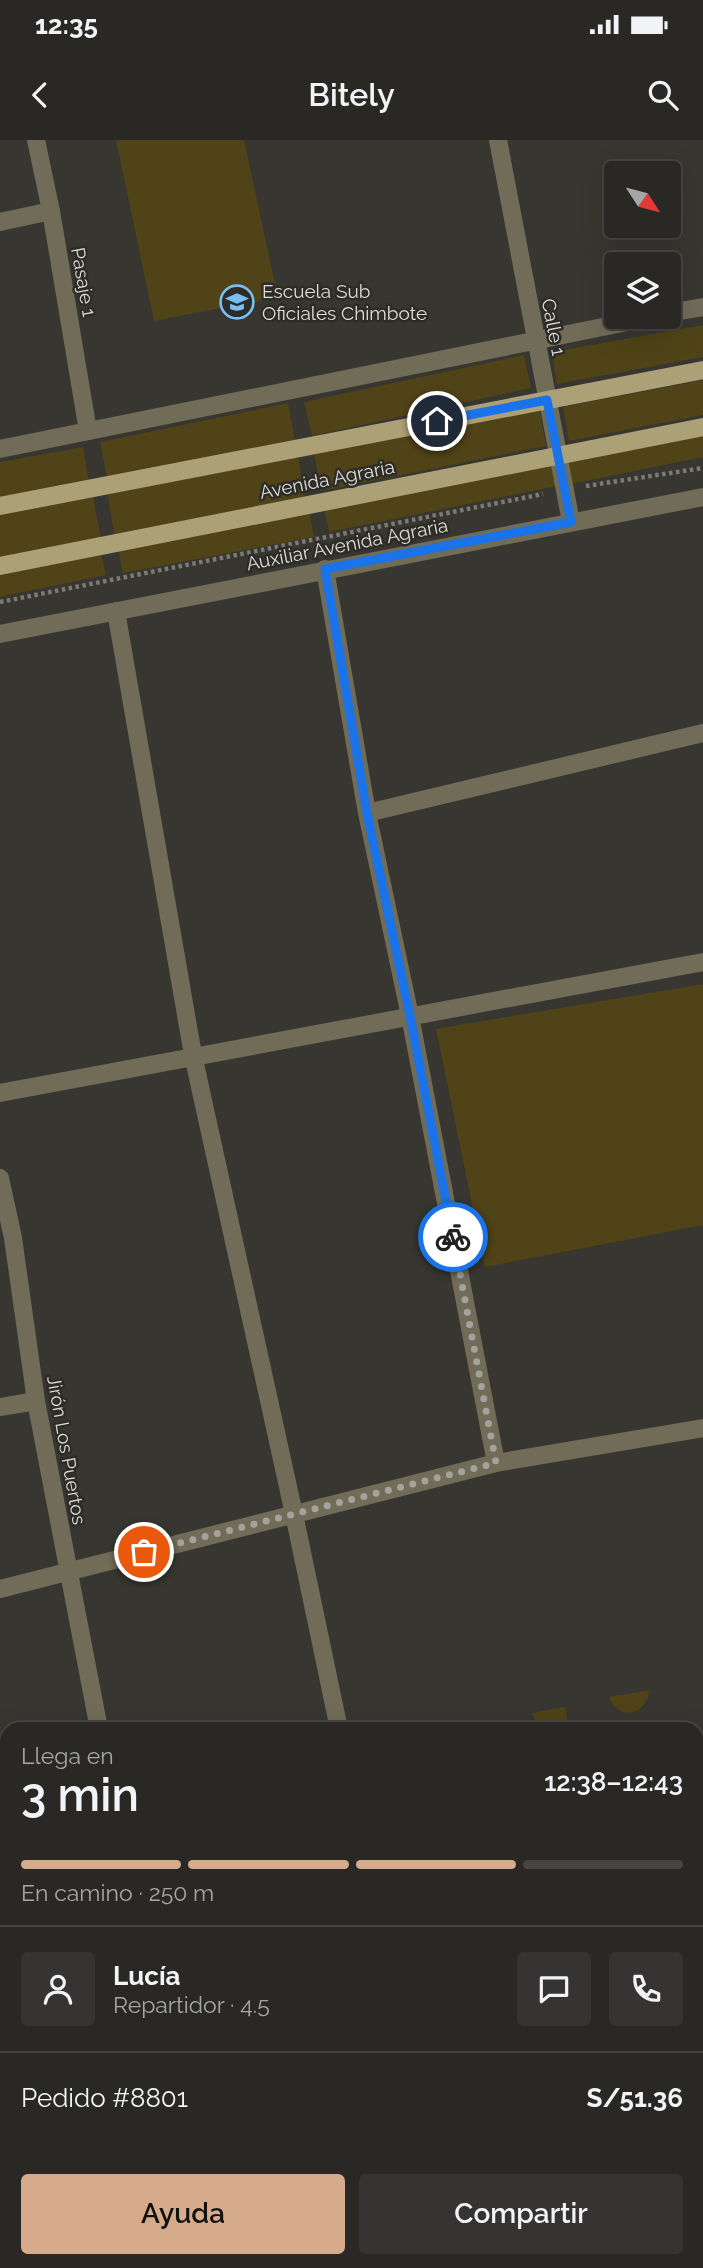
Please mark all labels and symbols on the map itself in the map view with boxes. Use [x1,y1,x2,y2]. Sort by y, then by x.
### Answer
north arrow [604,161,681,238]
street label: Pasaje 1 [67,246,101,318]
place label: Escuela Sub Oficiales Chimbote [262,280,427,324]
school or university icon: Escuela Sub Oficiales Chimbote [218,283,256,321]
street label: Calle 1 [538,297,570,357]
pin [407,391,467,451]
street label: Avenida Agraria [258,455,396,503]
street label: Auxiliar Avenida Agraria [244,514,450,574]
courier [418,1202,488,1272]
street label: Jirón Los Puertos [43,1374,91,1526]
pin [114,1522,174,1582]

